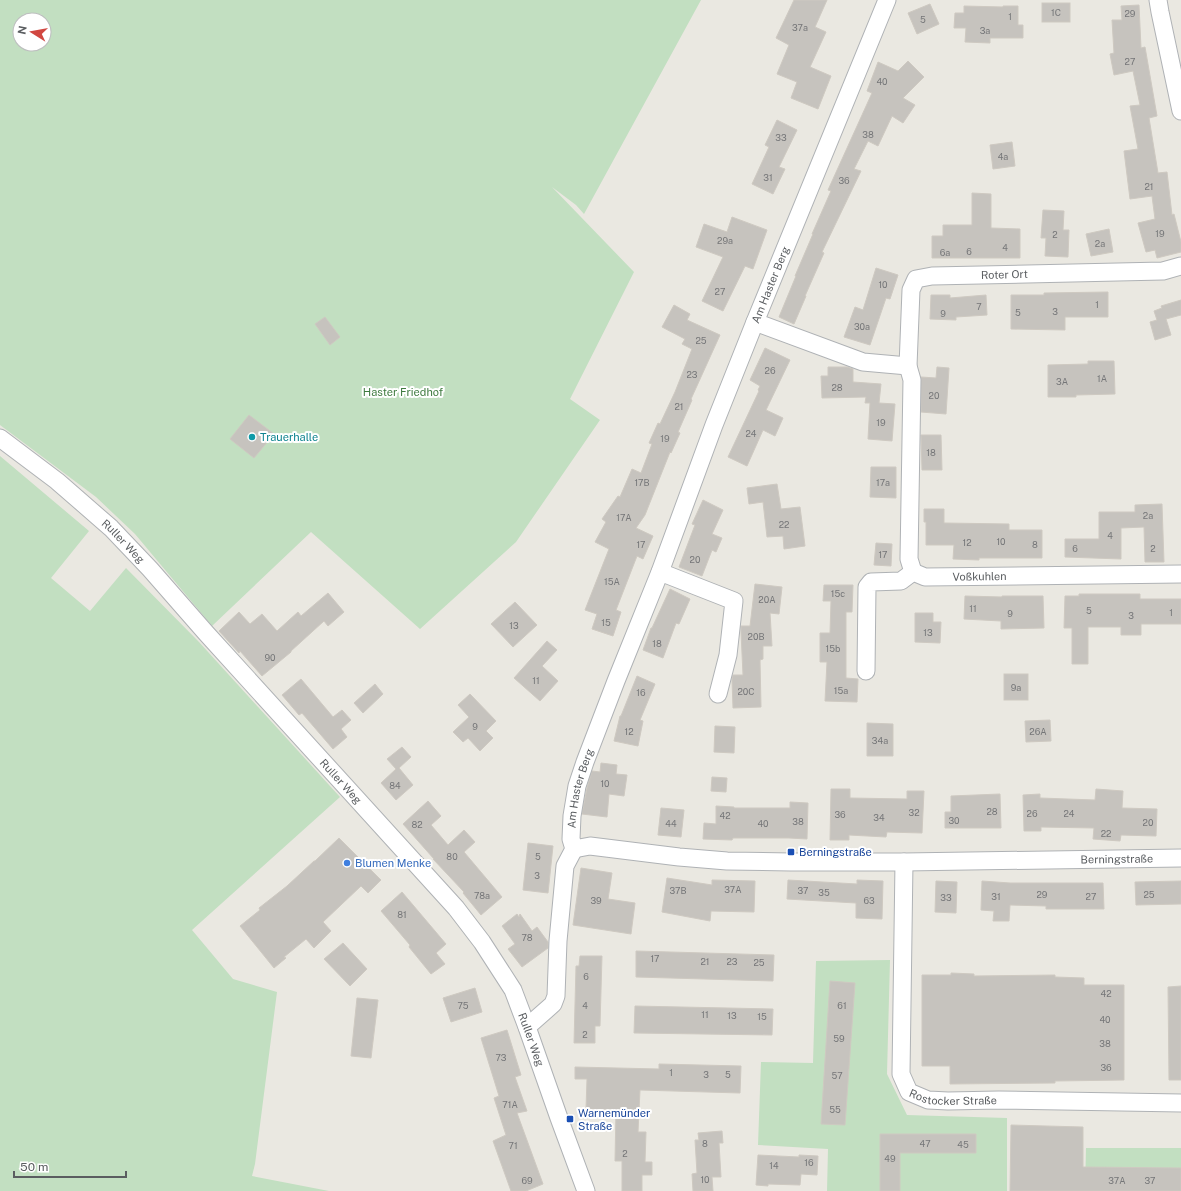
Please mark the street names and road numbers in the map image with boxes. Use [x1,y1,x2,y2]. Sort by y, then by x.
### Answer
street label: Am Haster Berg [749,244,791,325]
street label: Roter Ort [981,268,1028,281]
street label: Ruller Weg [99,517,147,566]
street label: Voßkuhlen [952,570,1007,583]
street label: Am Haster Berg [565,747,596,829]
street label: Ruller Weg [317,756,364,806]
street label: Berningstraße [1080,852,1153,865]
street label: Ruller Weg [516,1011,546,1068]
street label: Rostocker Straße [908,1087,997,1107]

